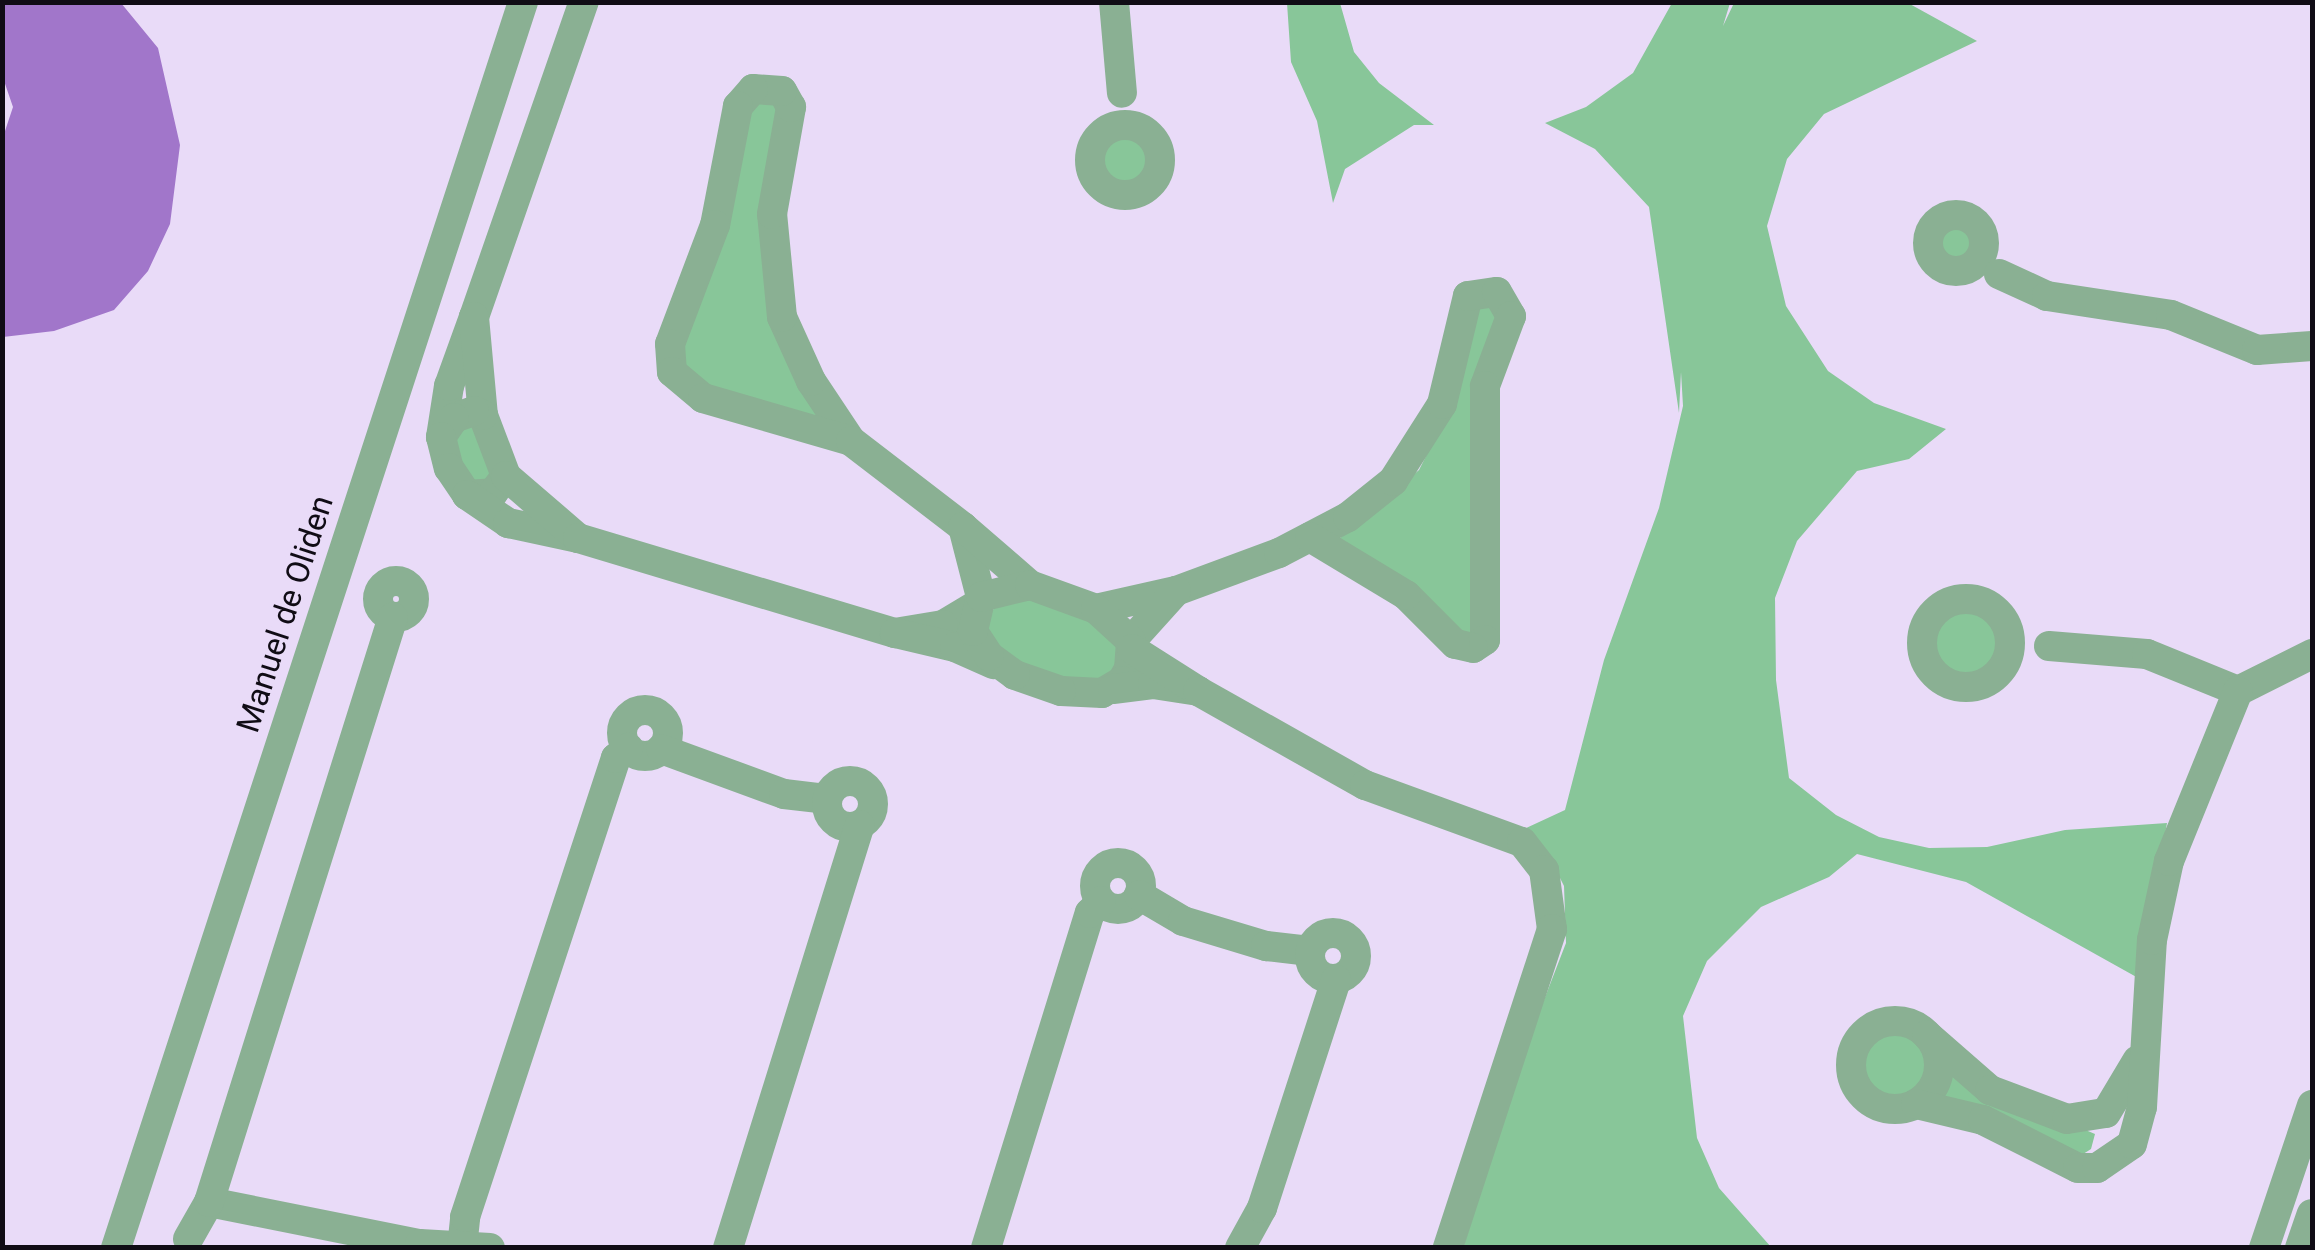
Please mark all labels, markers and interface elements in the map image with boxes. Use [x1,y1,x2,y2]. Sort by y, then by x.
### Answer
street label: Manuel de Oliden [229,491,341,737]

